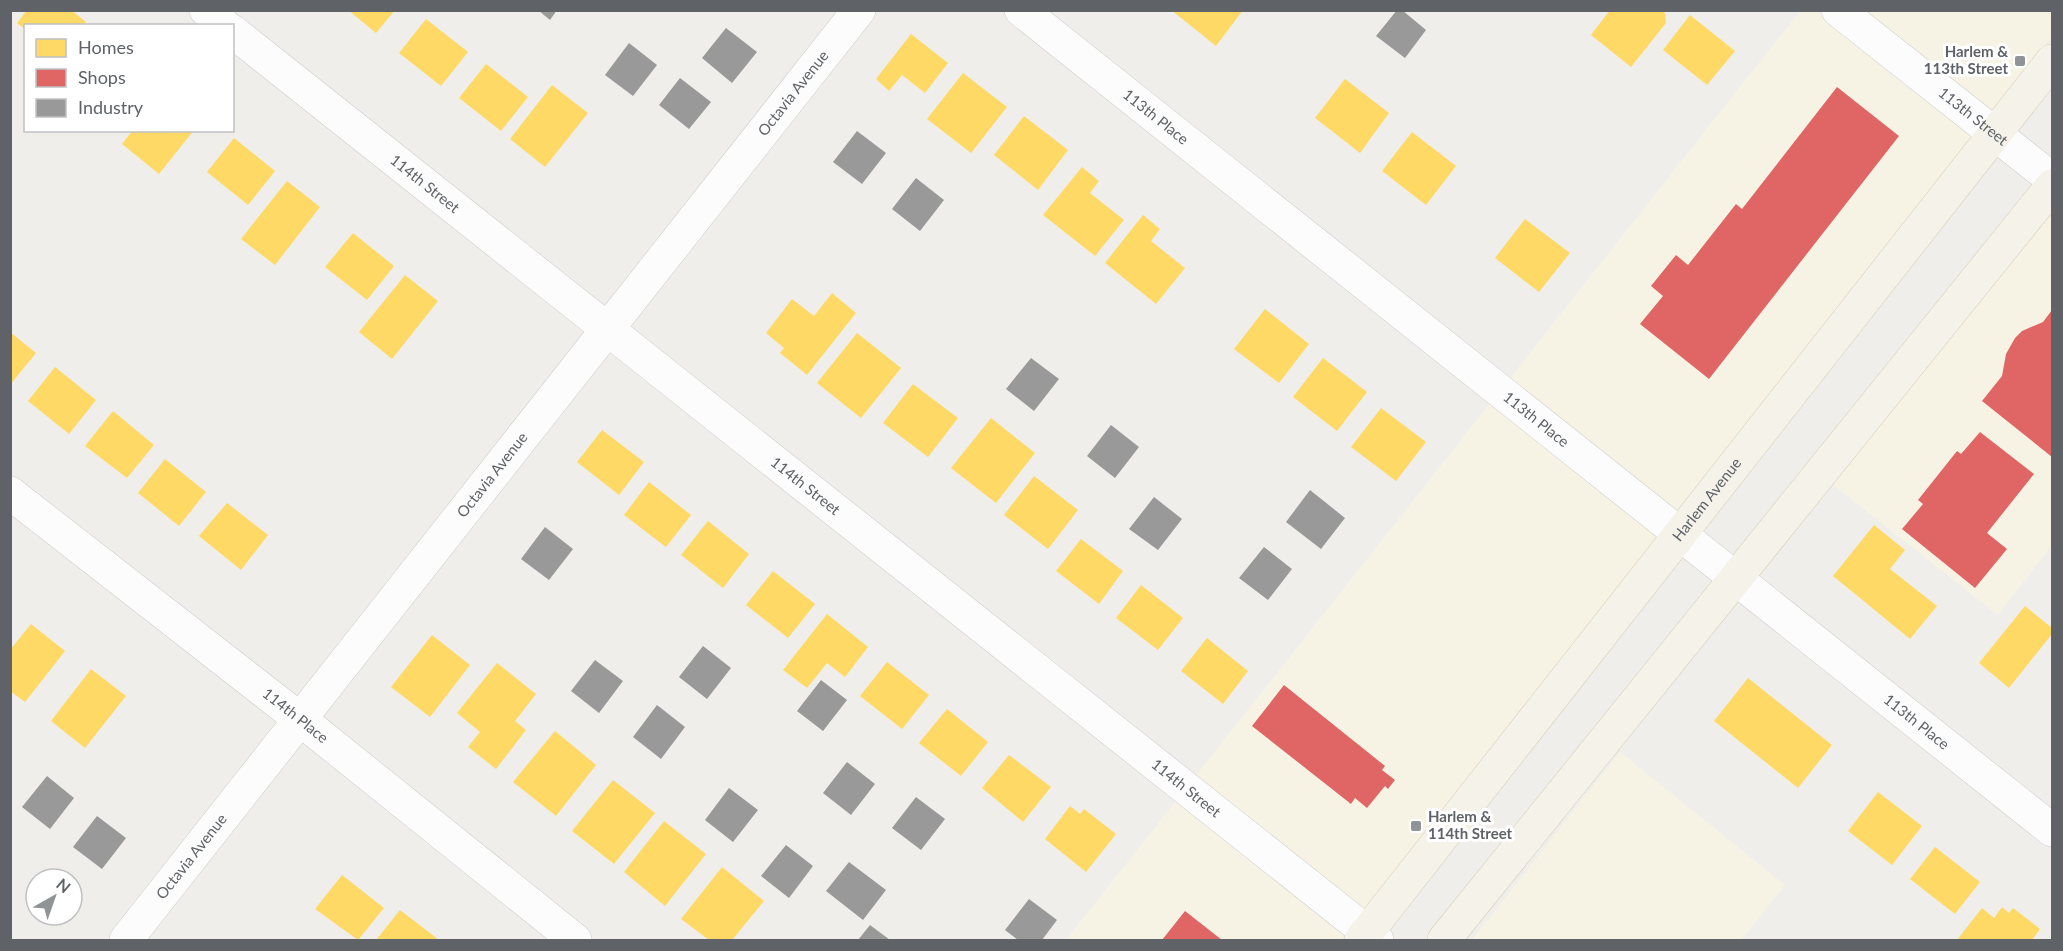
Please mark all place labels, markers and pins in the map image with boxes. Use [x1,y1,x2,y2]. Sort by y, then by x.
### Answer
place label: Harlem & 113th Street [1924,42,2008,77]
marker: Harlem & 113th Street [2013,54,2027,68]
place label: Harlem & 114th Street [1428,807,1513,842]
marker: Harlem & 114th Street [1409,819,1423,833]

